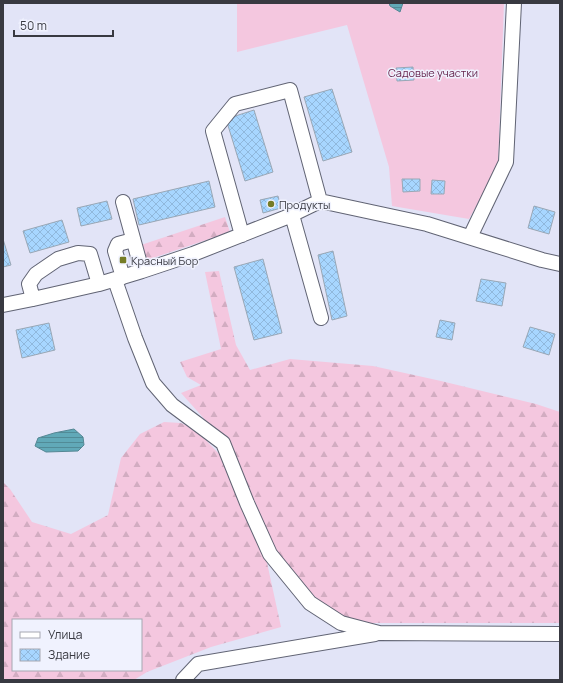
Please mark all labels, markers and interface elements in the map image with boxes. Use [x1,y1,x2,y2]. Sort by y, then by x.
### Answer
scale bar [14,12,113,38]
text: 50 m [20,17,47,34]
park label: Садовые участки [388,65,478,80]
place label: Продукты [279,197,330,212]
marker: Продукты [266,199,276,209]
place label: Красный Бор [131,253,199,268]
marker: Красный Бор [118,255,128,265]
legend [12,619,142,671]
text: Улица [48,626,82,643]
text: Здание [48,646,90,663]

